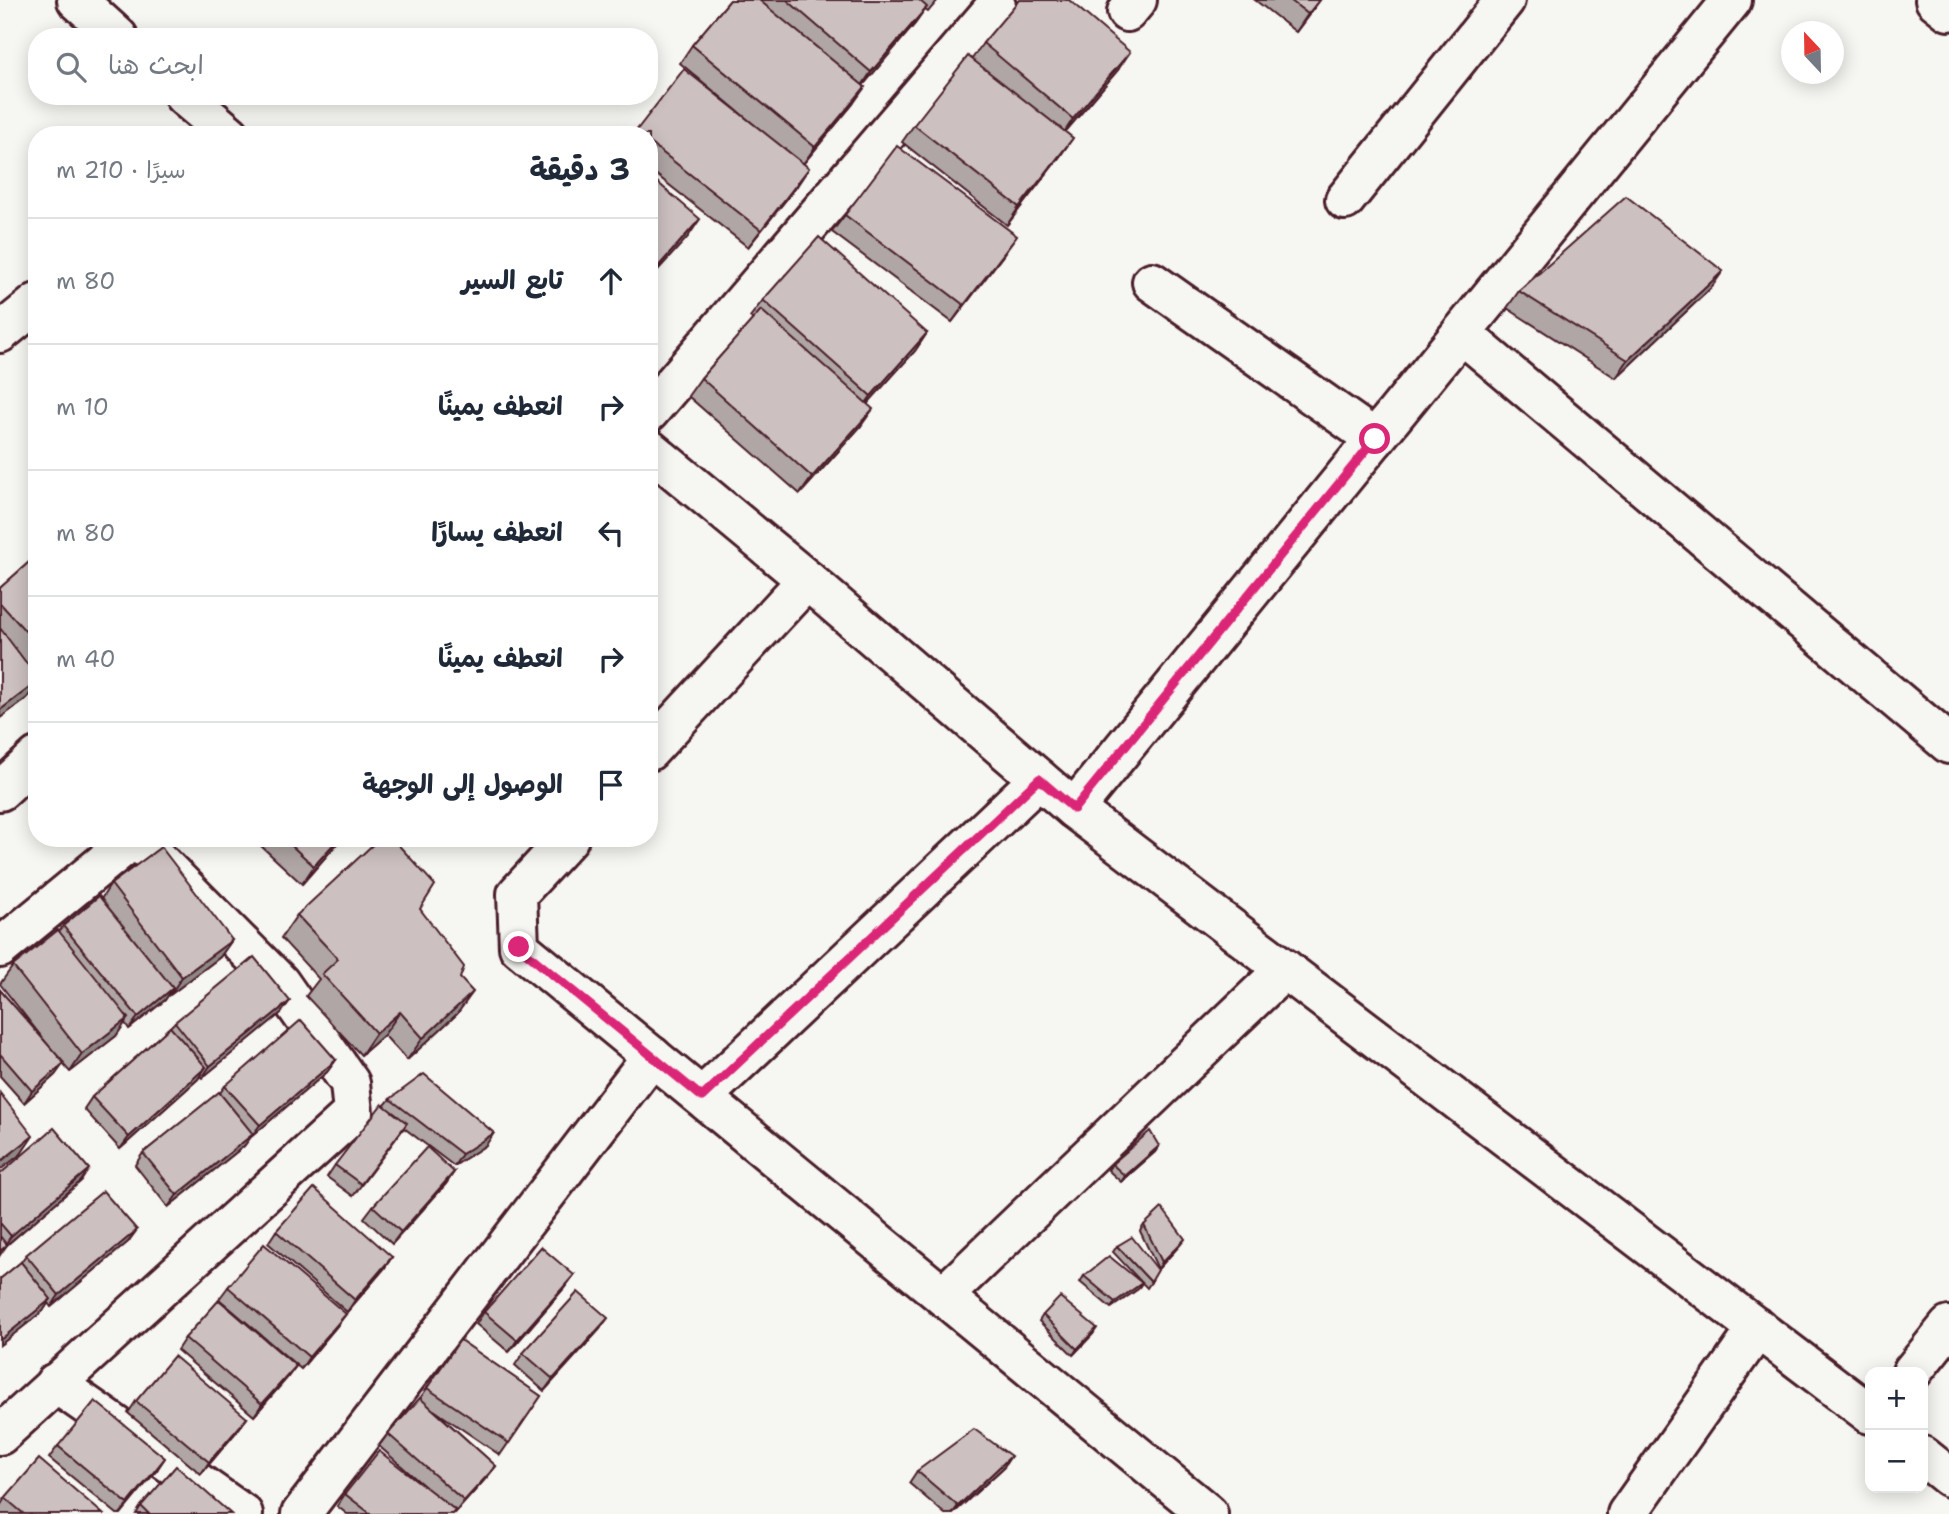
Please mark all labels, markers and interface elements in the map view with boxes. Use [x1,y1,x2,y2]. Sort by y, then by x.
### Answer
north arrow [1781,21,1844,84]
search box [28,28,658,105]
text: ابحث هنا [108,47,204,82]
icon: search [52,48,90,86]
text: 3 دقيقة [529,149,630,190]
text: سيرًا · 210 m [56,155,186,185]
text: تابع السير [461,262,563,297]
icon: ahead [592,262,630,300]
text: 80 m [56,266,115,296]
text: انعطف يمينًا [438,388,563,423]
icon: right [592,388,630,426]
text: 10 m [56,392,109,422]
route start [1359,423,1390,454]
text: انعطف يسارًا [431,514,563,549]
icon: left [592,514,630,552]
text: 80 m [56,518,115,548]
text: انعطف يمينًا [438,640,563,675]
icon: right [592,640,630,678]
text: 40 m [56,644,116,674]
text: الوصول إلى الوجهة [362,766,563,801]
icon: arrive [592,766,630,804]
route end [503,931,534,962]
map controls [1865,1367,1928,1493]
button: + [1865,1367,1928,1430]
button: − [1865,1430,1928,1493]

